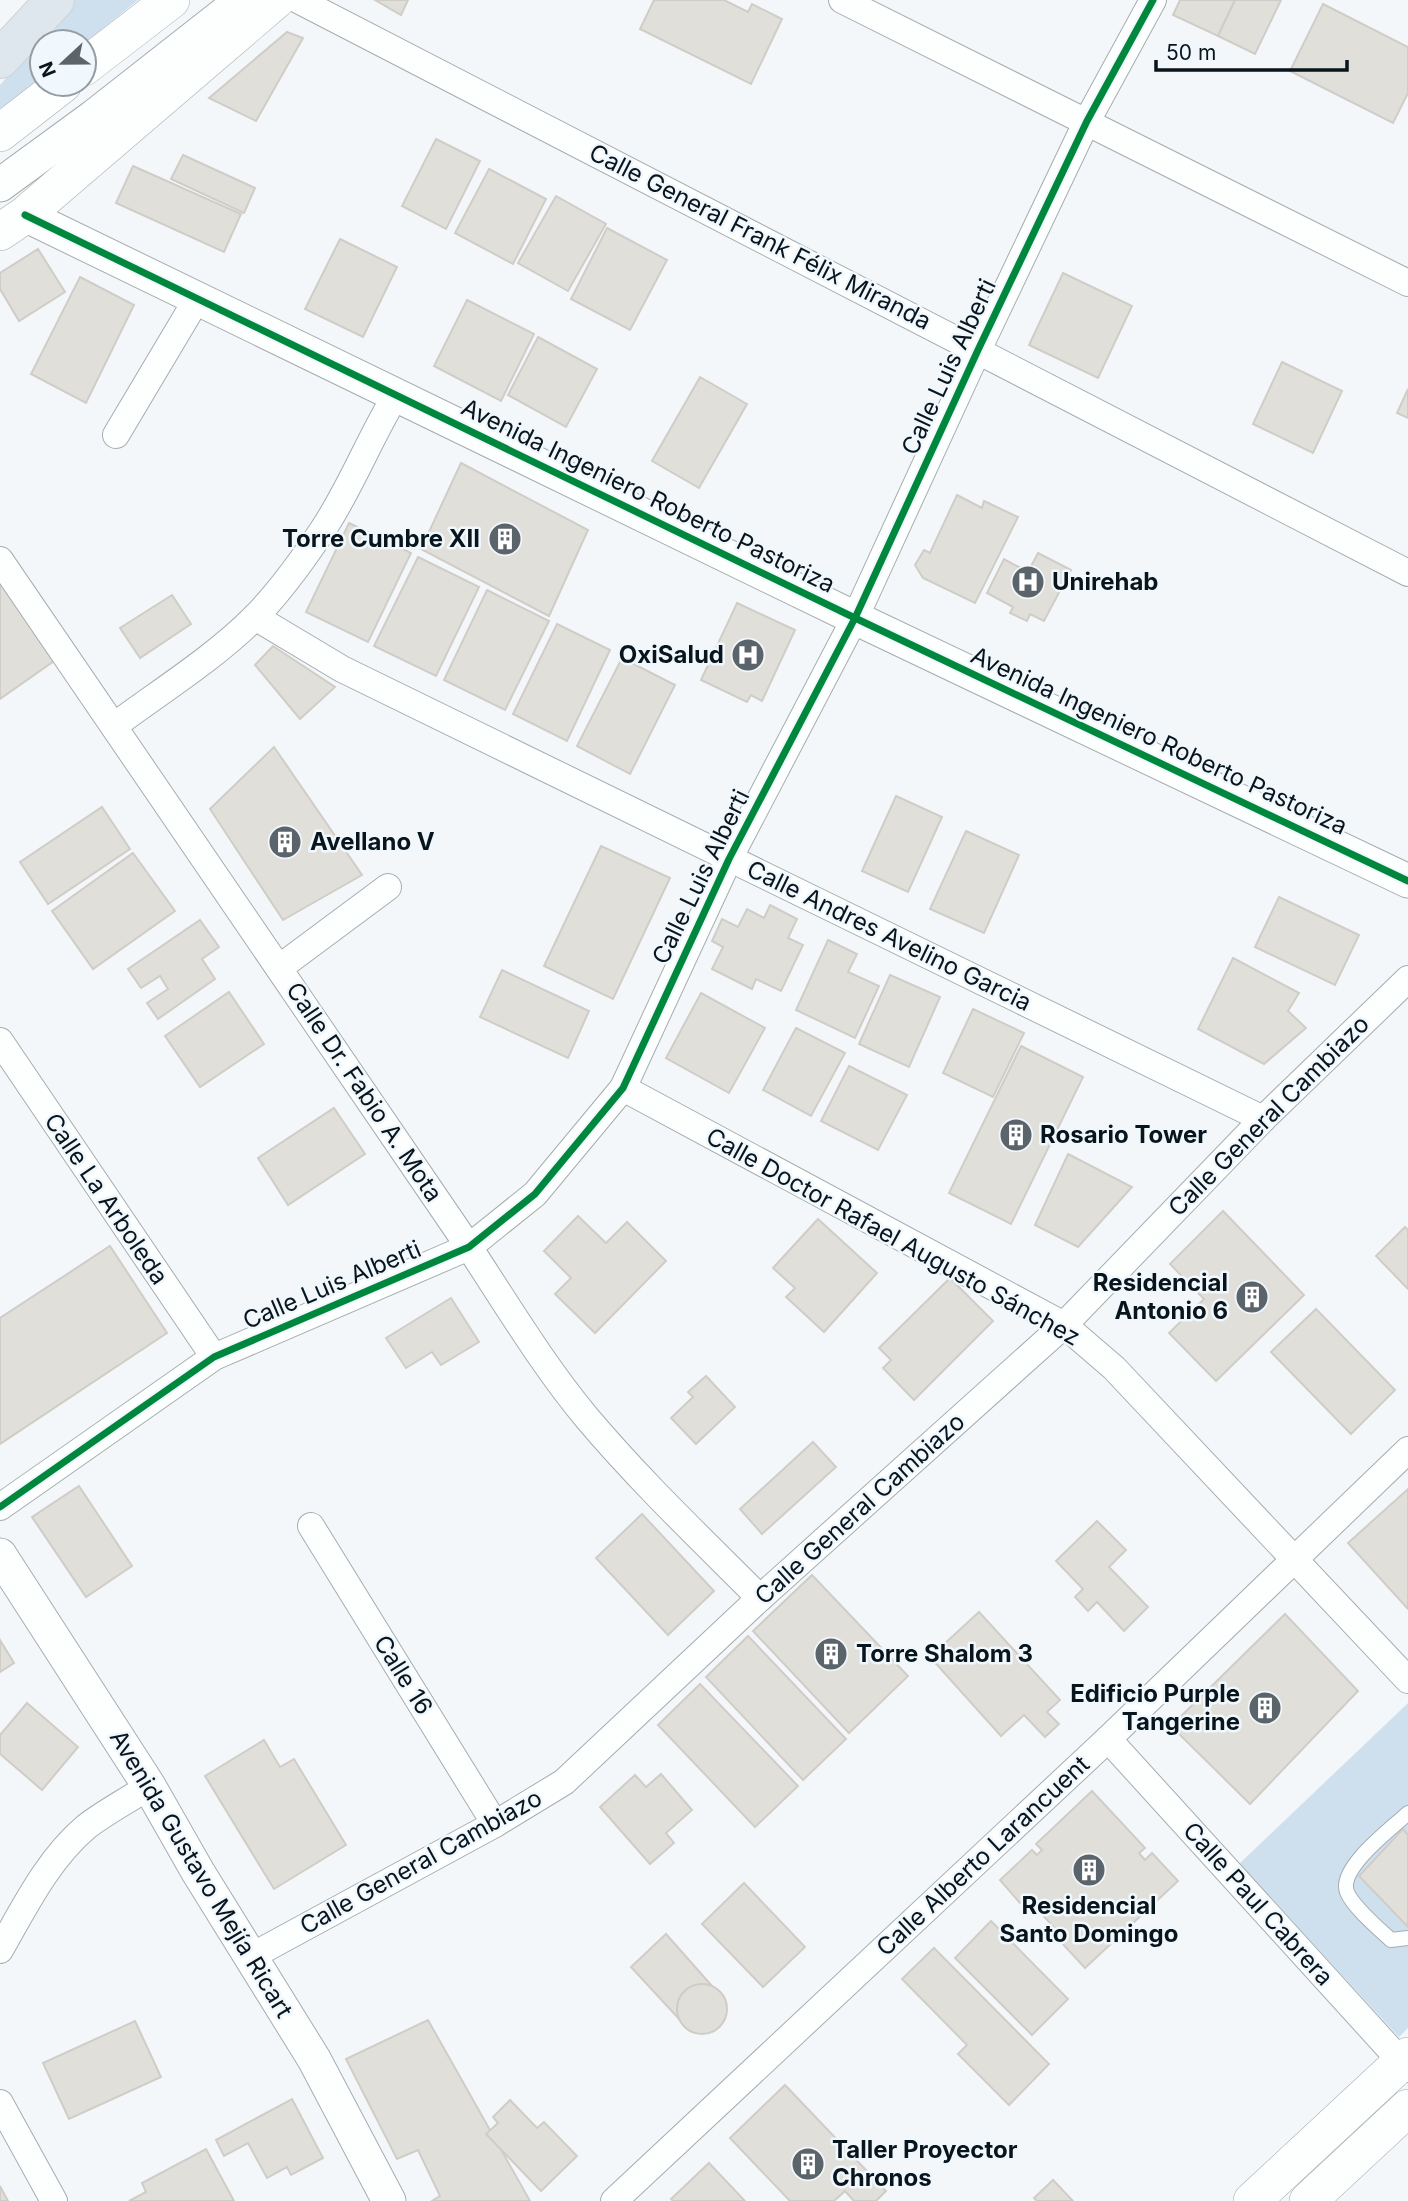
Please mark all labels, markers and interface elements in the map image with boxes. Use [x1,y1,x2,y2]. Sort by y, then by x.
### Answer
north arrow [28,28,98,98]
scale bar [1156,28,1347,72]
text: 50 m [1166,40,1216,65]
text: N [34,58,61,80]
street label: Calle General Frank Félix Miranda [585,137,936,336]
street label: Calle Luis Alberti [895,274,1002,459]
street label: Avenida Ingeniero Roberto Pastoriza [457,392,840,599]
building icon: Torre Cumbre XII [486,520,524,558]
place label: Torre Cumbre XII [282,524,480,553]
hospital icon: Unirehab [1009,563,1047,601]
place label: Unirehab [1052,567,1159,596]
hospital icon: OxiSalud [729,636,767,674]
place label: OxiSalud [619,640,724,669]
street label: Avenida Ingeniero Roberto Pastoriza [967,640,1352,841]
street label: Calle Luis Alberti [646,785,755,969]
building icon: Avellano V [266,823,304,861]
place label: Avellano V [310,827,435,856]
street label: Calle Andres Avelino Garcia [742,854,1036,1017]
street label: Calle Dr. Fabio A. Mota [280,977,449,1207]
street label: Calle General Cambiazo [1162,1009,1375,1222]
street label: Calle La Arboleda [38,1108,174,1290]
building icon: Rosario Tower [997,1116,1035,1154]
place label: Rosario Tower [1040,1120,1207,1149]
street label: Calle Doctor Rafael Augusto Sánchez [701,1121,1085,1352]
street label: Calle Luis Alberti [238,1234,425,1335]
place label: Residencial Antonio 6 [1093,1268,1228,1325]
building icon: Residencial Antonio 6 [1233,1278,1271,1316]
street label: Calle General Cambiazo [749,1407,970,1610]
street label: Calle 16 [368,1630,439,1720]
building icon: Torre Shalom 3 [812,1635,850,1673]
place label: Torre Shalom 3 [856,1639,1033,1668]
place label: Edificio Purple Tangerine [1070,1679,1240,1736]
building icon: Edificio Purple Tangerine [1246,1689,1284,1727]
street label: Avenida Gustavo Mejía Ricart [104,1725,299,2023]
street label: Calle Alberto Larancuent [870,1749,1095,1962]
street label: Calle General Cambiazo [295,1783,547,1940]
street label: Calle Paul Cabrera [1177,1816,1339,1991]
building icon: Residencial Santo Domingo [1070,1851,1108,1889]
place label: Residencial Santo Domingo [1000,1891,1178,1948]
place label: Taller Proyector Chronos [832,2135,1018,2192]
building icon: Taller Proyector Chronos [789,2145,827,2183]

